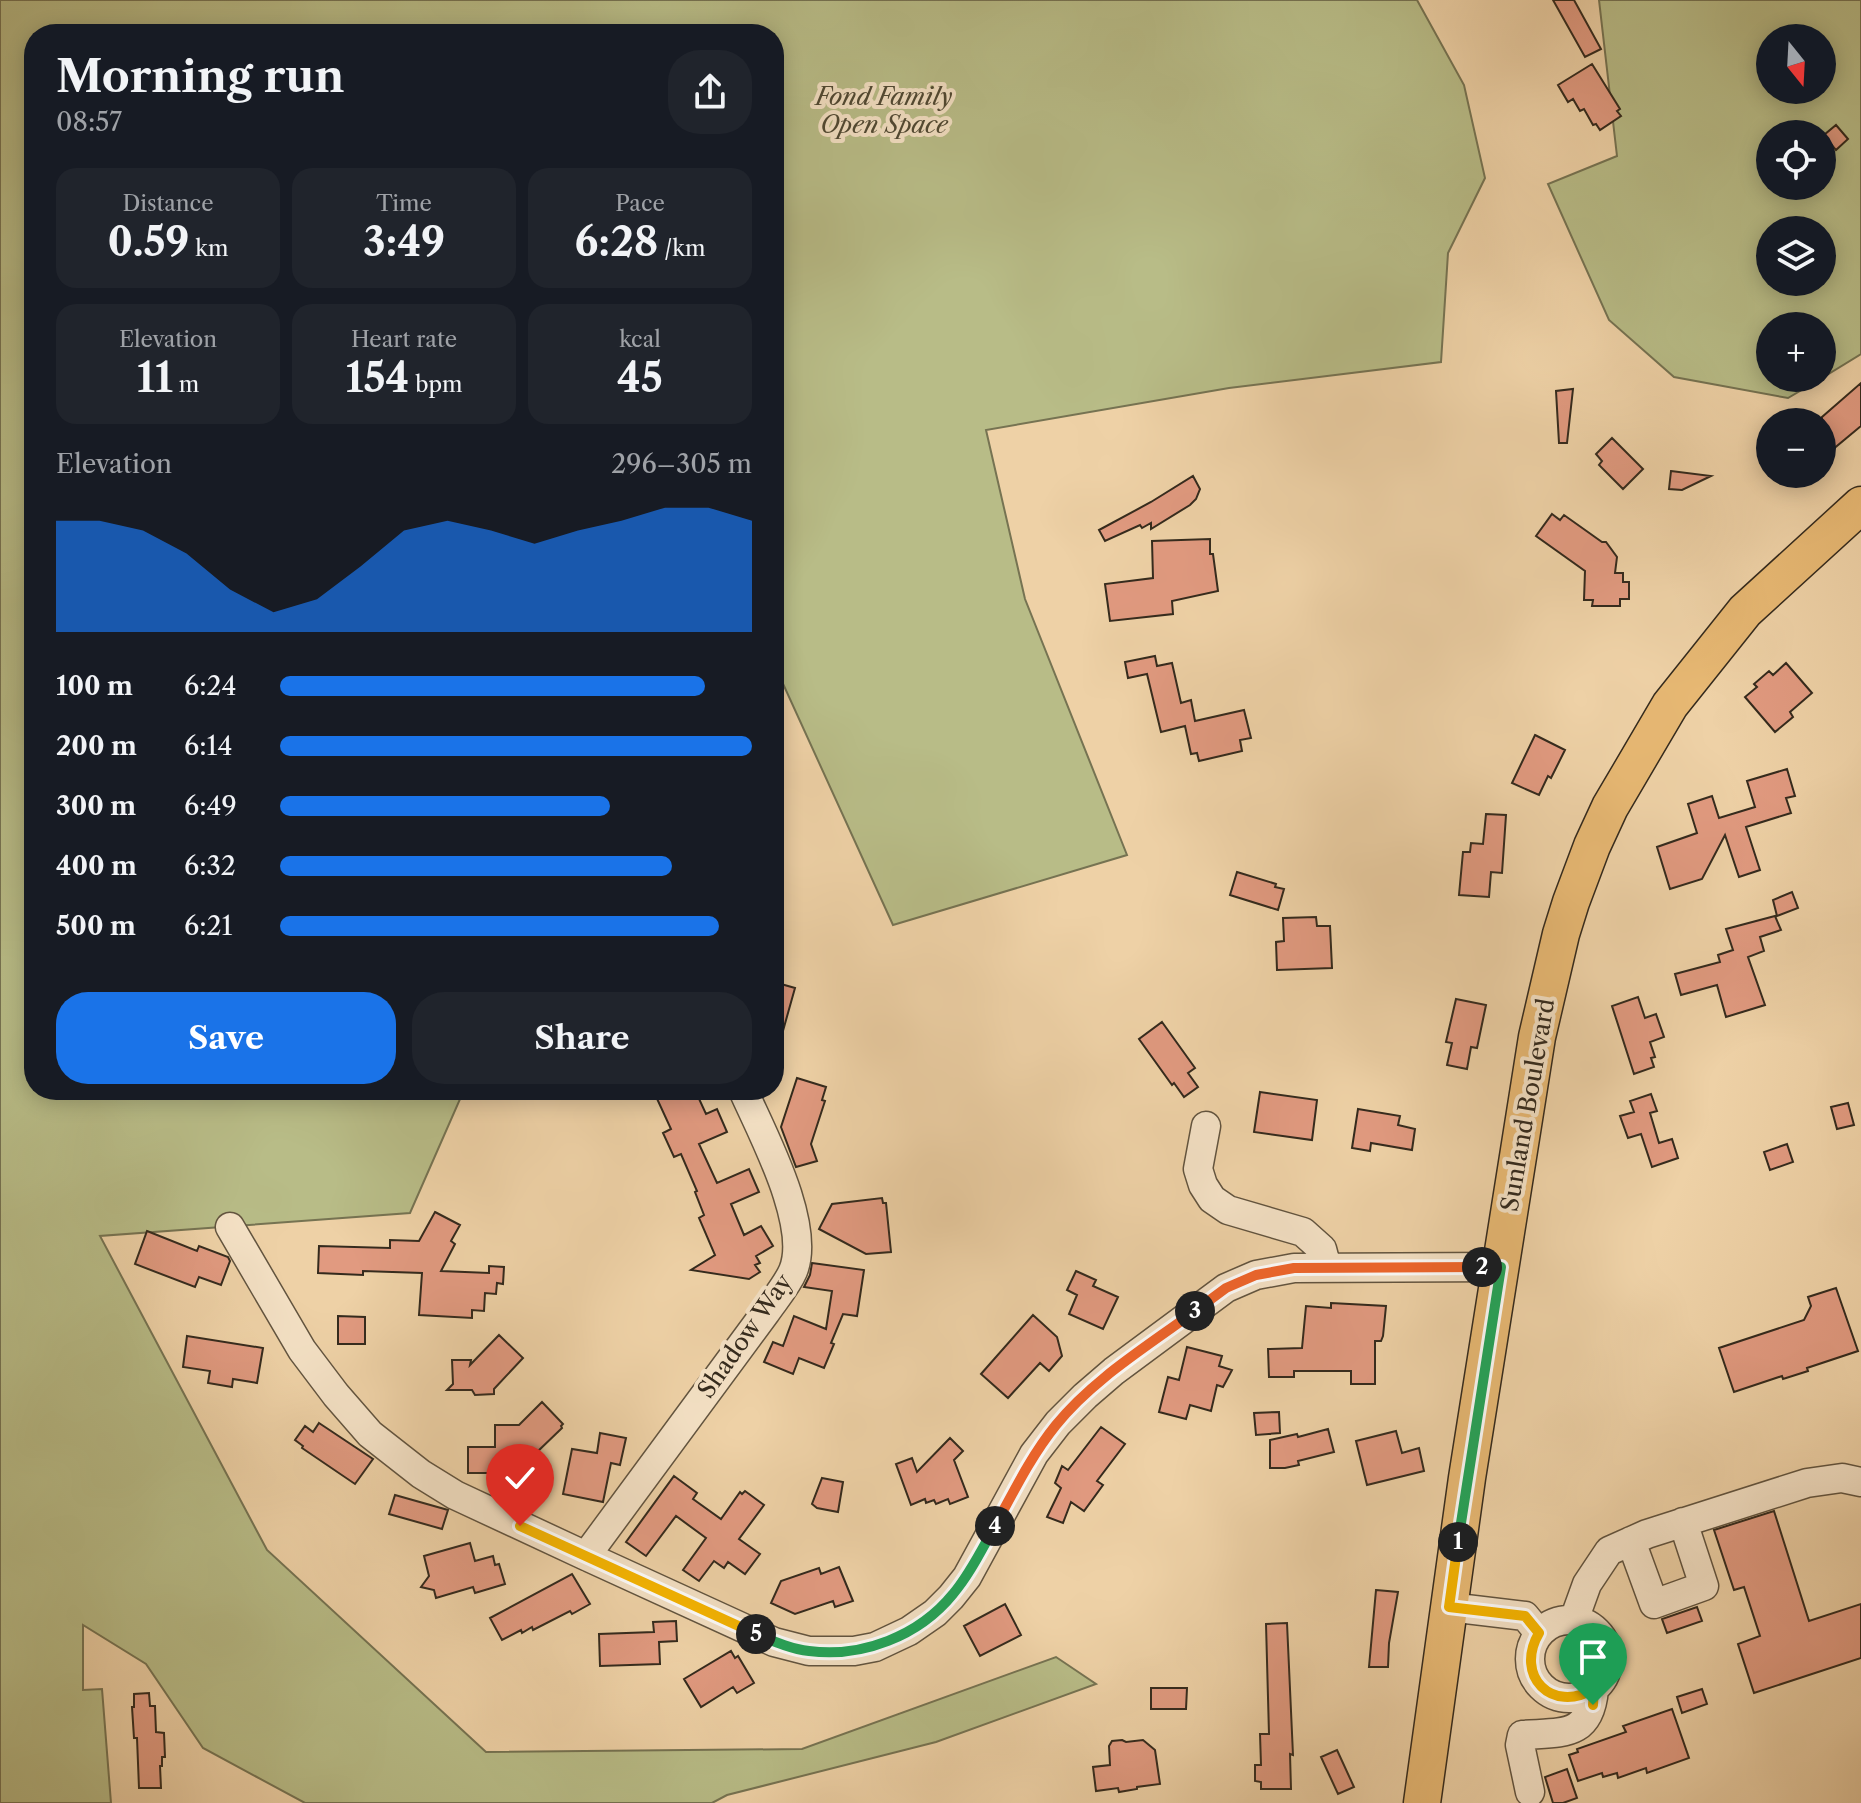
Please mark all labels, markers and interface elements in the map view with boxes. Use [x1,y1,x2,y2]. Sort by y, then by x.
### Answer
north arrow [1756,24,1836,104]
map controls [1756,24,1836,488]
text: Morning run [56,49,345,103]
button: share [668,50,752,134]
park label: Fond Family Open Space [814,82,952,139]
text: 08:57 [56,106,122,138]
button: locate [1756,120,1836,200]
text: Distance [122,190,214,217]
text: Time [376,190,432,217]
text: Pace [615,190,665,217]
button: layers [1756,216,1836,296]
text: 0.59 [107,217,189,266]
text: 3:49 [363,217,445,266]
text: 6:28 [574,217,659,266]
text: km [189,235,229,262]
text: /km [659,235,706,262]
button: + [1756,312,1836,392]
text: Elevation [119,326,217,353]
text: Heart rate [351,326,457,353]
text: kcal [619,326,661,353]
text: 11 [137,353,173,402]
text: 154 [346,353,409,402]
text: 45 [617,353,663,402]
text: m [173,371,199,398]
text: bpm [409,371,462,398]
button: − [1756,408,1836,488]
text: Elevation [56,448,172,480]
text: 296–305 m [611,448,752,480]
text: 100 m [56,670,133,702]
text: 6:24 [184,670,237,702]
text: 200 m [56,730,137,762]
text: 6:14 [184,730,232,762]
text: 300 m [56,790,136,822]
text: 6:49 [184,790,237,822]
text: 400 m [56,850,137,882]
text: 6:32 [184,850,236,882]
text: 500 m [56,910,136,942]
text: 6:21 [184,910,232,942]
button: Save [56,992,396,1084]
button: Share [412,992,752,1084]
street label: Sunland Boulevard [1494,996,1561,1214]
pin: 2 [1462,1247,1502,1287]
text: 2 [1476,1253,1489,1280]
street label: Shadow Way [691,1268,798,1403]
pin: 3 [1175,1291,1215,1331]
text: 3 [1189,1297,1201,1324]
pin [486,1444,554,1526]
icon: check [498,1456,542,1500]
pin: 4 [975,1506,1015,1546]
text: 4 [988,1512,1002,1539]
pin: 1 [1438,1522,1478,1562]
text: 1 [1453,1528,1463,1555]
pin: 5 [736,1614,776,1654]
text: 5 [750,1620,762,1647]
pin [1559,1623,1627,1705]
icon: arrive [1571,1635,1615,1679]

